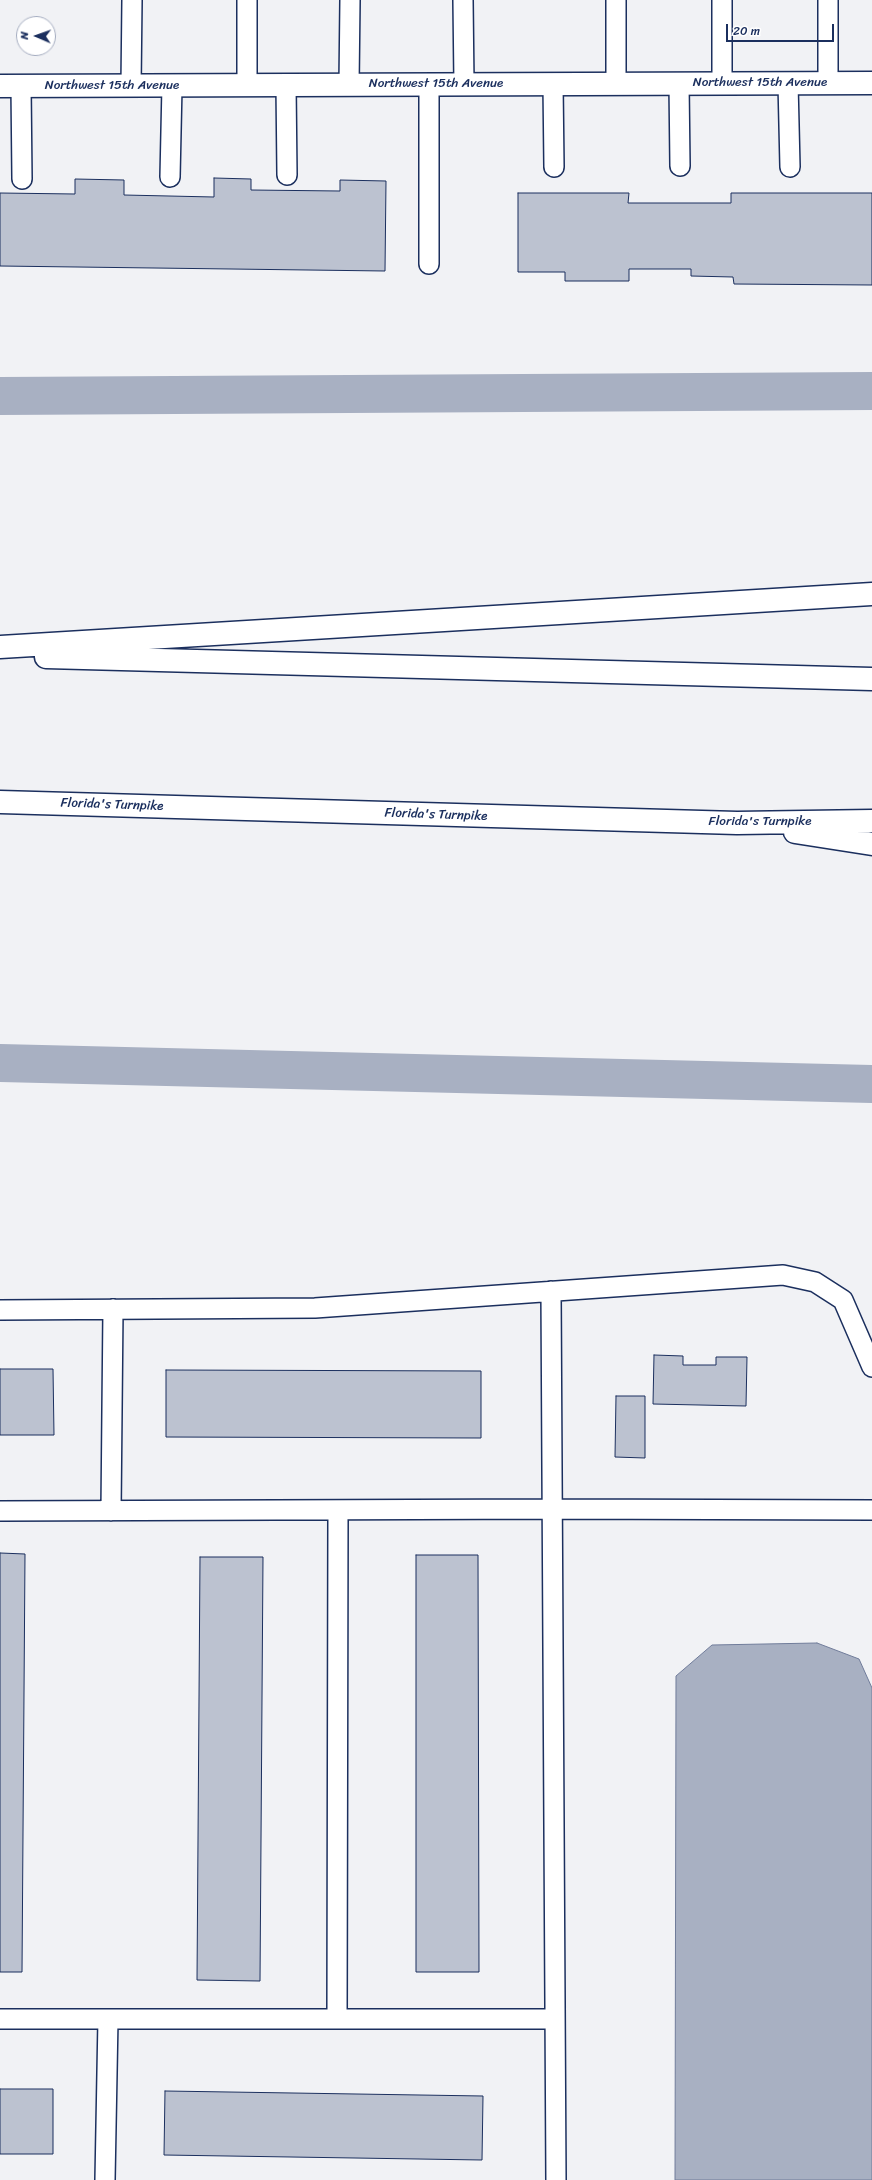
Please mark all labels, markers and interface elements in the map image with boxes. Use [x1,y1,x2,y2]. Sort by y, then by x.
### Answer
north arrow [16,16,56,56]
scale bar [728,16,836,42]
text: 20 m [733,20,760,42]
text: N [15,31,34,40]
street label: Northwest 15th Avenue [693,75,827,91]
street label: Northwest 15th Avenue [369,76,503,92]
street label: Northwest 15th Avenue [45,78,179,94]
street label: Florida's Turnpike [60,795,164,815]
street label: Florida's Turnpike [384,805,488,825]
street label: Florida's Turnpike [709,814,811,830]

